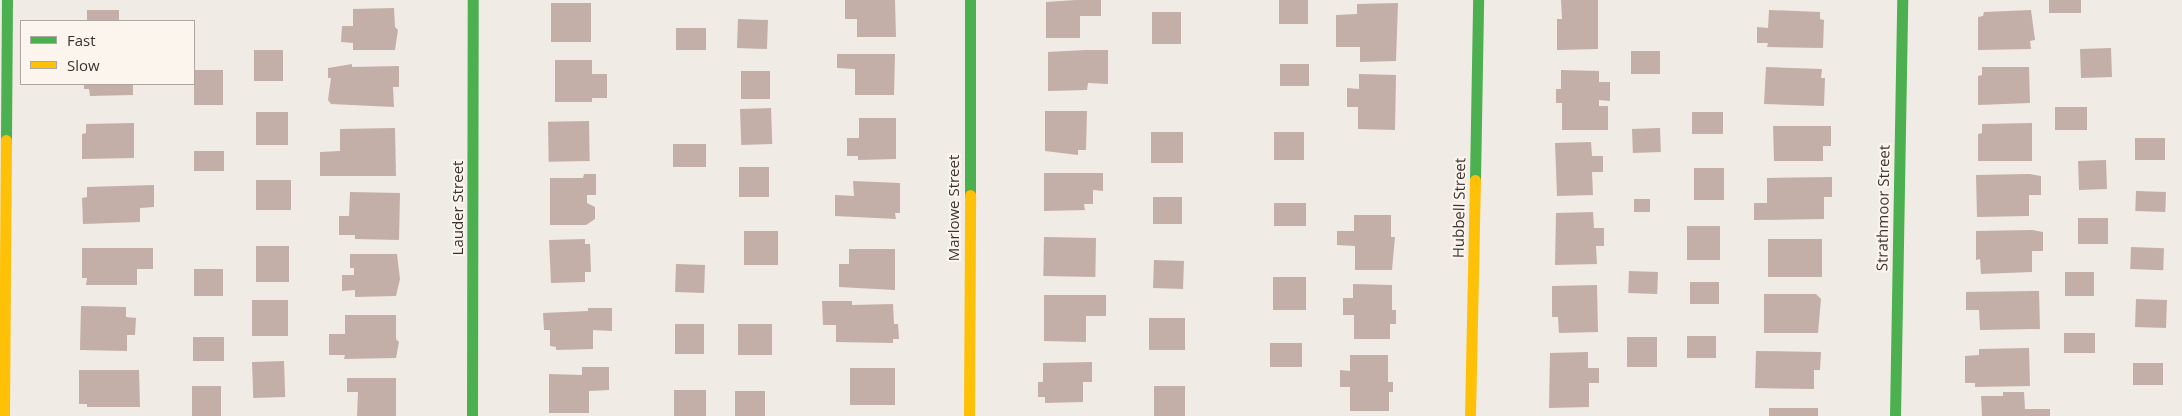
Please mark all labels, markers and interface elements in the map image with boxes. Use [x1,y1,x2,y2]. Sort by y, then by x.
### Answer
legend [20,20,195,85]
text: Fast [67,30,96,50]
text: Slow [67,55,100,75]
street label: Strathmoor Street [1873,145,1893,271]
street label: Marlowe Street [945,155,963,261]
street label: Hubbell Street [1449,158,1469,258]
street label: Lauder Street [449,161,467,255]

